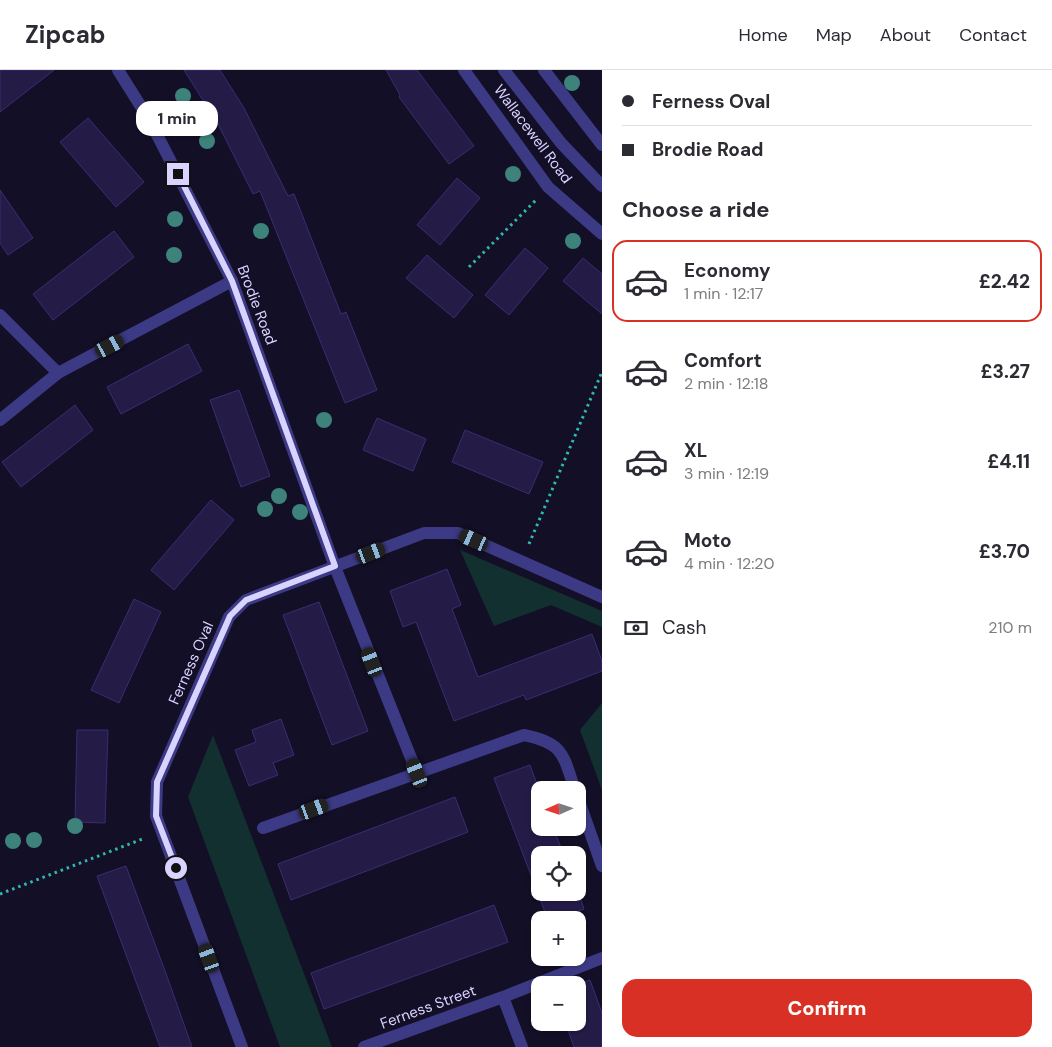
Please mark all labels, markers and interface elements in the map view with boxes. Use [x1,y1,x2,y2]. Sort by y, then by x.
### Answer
text: Zipcab [25,19,106,50]
text: Home [738,23,788,47]
text: Map [816,23,852,47]
text: About [880,23,931,47]
text: Contact [959,23,1027,47]
street label: Wallacewell Road [489,81,577,187]
text: Ferness Oval [652,89,770,114]
callout: 1 min [137,102,219,136]
text: 1 min [157,108,197,129]
text: Brodie Road [652,137,763,162]
route end [167,163,189,185]
text: Choose a ride [622,195,770,224]
text: Economy [684,258,771,283]
icon: car [624,259,669,304]
street label: Brodie Road [233,262,281,348]
text: £2.42 [979,269,1030,294]
text: 1 min · 12:17 [684,283,763,304]
car [93,332,126,360]
text: Comfort [684,348,762,373]
icon: car [624,349,669,394]
text: £3.27 [981,359,1030,384]
text: 2 min · 12:18 [684,373,769,394]
text: XL [684,438,707,463]
icon: car [624,439,669,484]
text: £4.11 [987,449,1030,474]
text: 3 min · 12:19 [684,463,769,484]
car [457,527,490,553]
text: Moto [684,528,732,553]
icon: car [624,529,669,574]
text: £3.70 [979,539,1030,564]
car [354,541,387,565]
text: 4 min · 12:20 [684,553,774,574]
icon: cash [622,614,650,642]
text: Cash [662,615,706,640]
text: 210 m [988,617,1032,638]
street label: Ferness Oval [164,618,218,708]
car [359,645,384,679]
car [404,756,429,790]
north arrow [531,781,586,836]
map controls [531,781,586,1031]
car [297,797,330,821]
button: locate [531,846,586,901]
route start [165,857,187,879]
button: + [531,911,586,966]
car [196,941,221,975]
button: − [531,976,586,1031]
button: Confirm [622,979,1032,1037]
street label: Ferness Street [377,980,479,1034]

